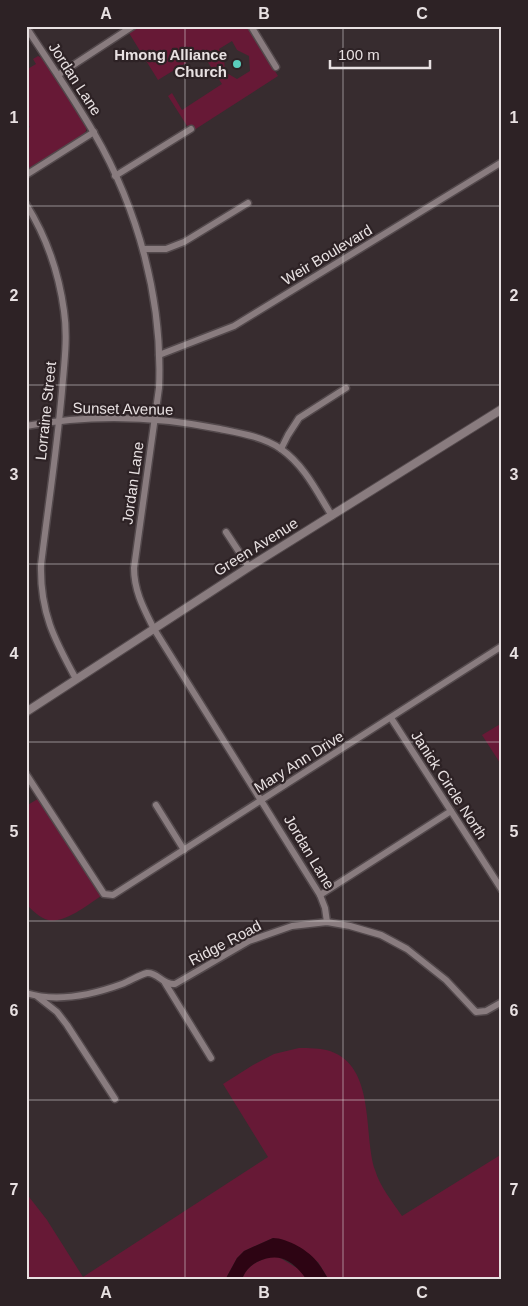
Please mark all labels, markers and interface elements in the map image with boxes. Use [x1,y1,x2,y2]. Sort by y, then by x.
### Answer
text: A [100,5,112,22]
text: B [258,5,270,22]
text: C [416,5,428,22]
scale bar [330,38,430,70]
street label: Jordan Lane [46,39,105,118]
place label: Hmong Alliance Church [114,46,227,80]
text: 100 m [338,46,380,63]
marker: Hmong Alliance Church [231,58,243,70]
text: 1 [10,109,19,126]
text: 1 [510,109,519,126]
street label: Weir Boulevard [279,221,375,288]
text: 2 [10,287,19,304]
text: 2 [510,287,519,304]
street label: Lorraine Street [32,360,59,461]
street label: Sunset Avenue [73,399,173,418]
street label: Jordan Lane [118,440,147,525]
text: 3 [10,466,19,483]
text: 3 [510,466,519,483]
street label: Green Avenue [211,514,301,579]
text: 4 [10,645,19,662]
text: 4 [510,645,519,662]
street label: Mary Ann Drive [251,727,347,796]
street label: Janick Circle North [408,727,491,842]
street label: Jordan Lane [281,812,338,892]
text: 5 [10,823,19,840]
text: 5 [510,823,519,840]
street label: Ridge Road [186,916,264,969]
text: 6 [10,1002,19,1019]
text: 6 [510,1002,519,1019]
text: 7 [10,1181,19,1198]
text: 7 [510,1181,519,1198]
text: A [100,1284,112,1301]
text: B [258,1284,270,1301]
text: C [416,1284,428,1301]

